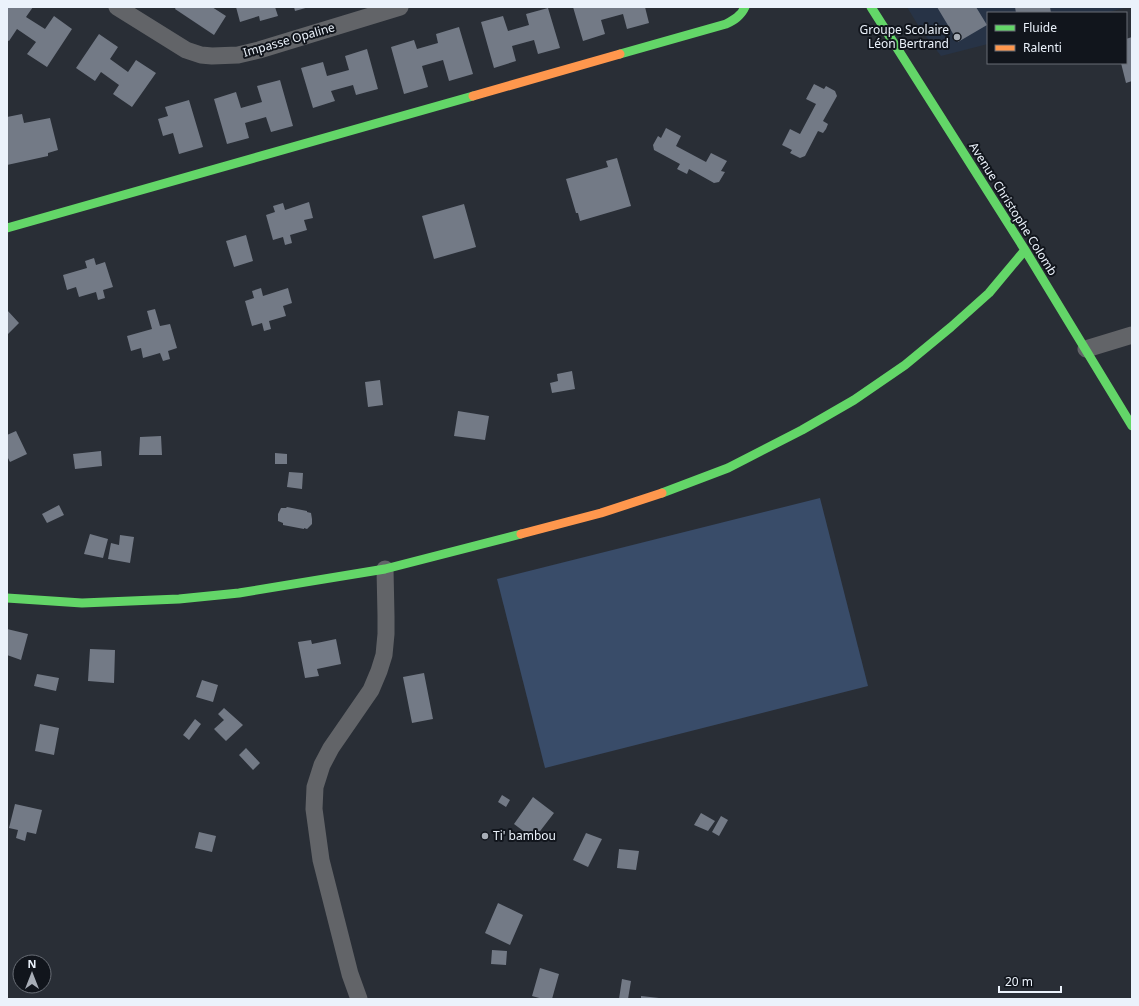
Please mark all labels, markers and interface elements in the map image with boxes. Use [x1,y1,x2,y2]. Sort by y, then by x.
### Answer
legend [987,12,1127,64]
street label: Impasse Opaline [241,18,337,61]
text: Fluide [1023,19,1057,36]
place label: Groupe Scolaire Léon Bertrand [860,21,949,52]
marker: Groupe Scolaire Léon Bertrand [952,32,962,42]
text: Ralenti [1023,39,1062,56]
street label: Avenue Christophe Colomb [965,139,1061,279]
place label: Ti' bambou [493,827,556,844]
marker: Ti' bambou [480,831,490,841]
north arrow [12,954,52,994]
text: N [28,956,36,971]
scale bar [999,968,1061,994]
text: 20 m [1005,973,1033,990]

